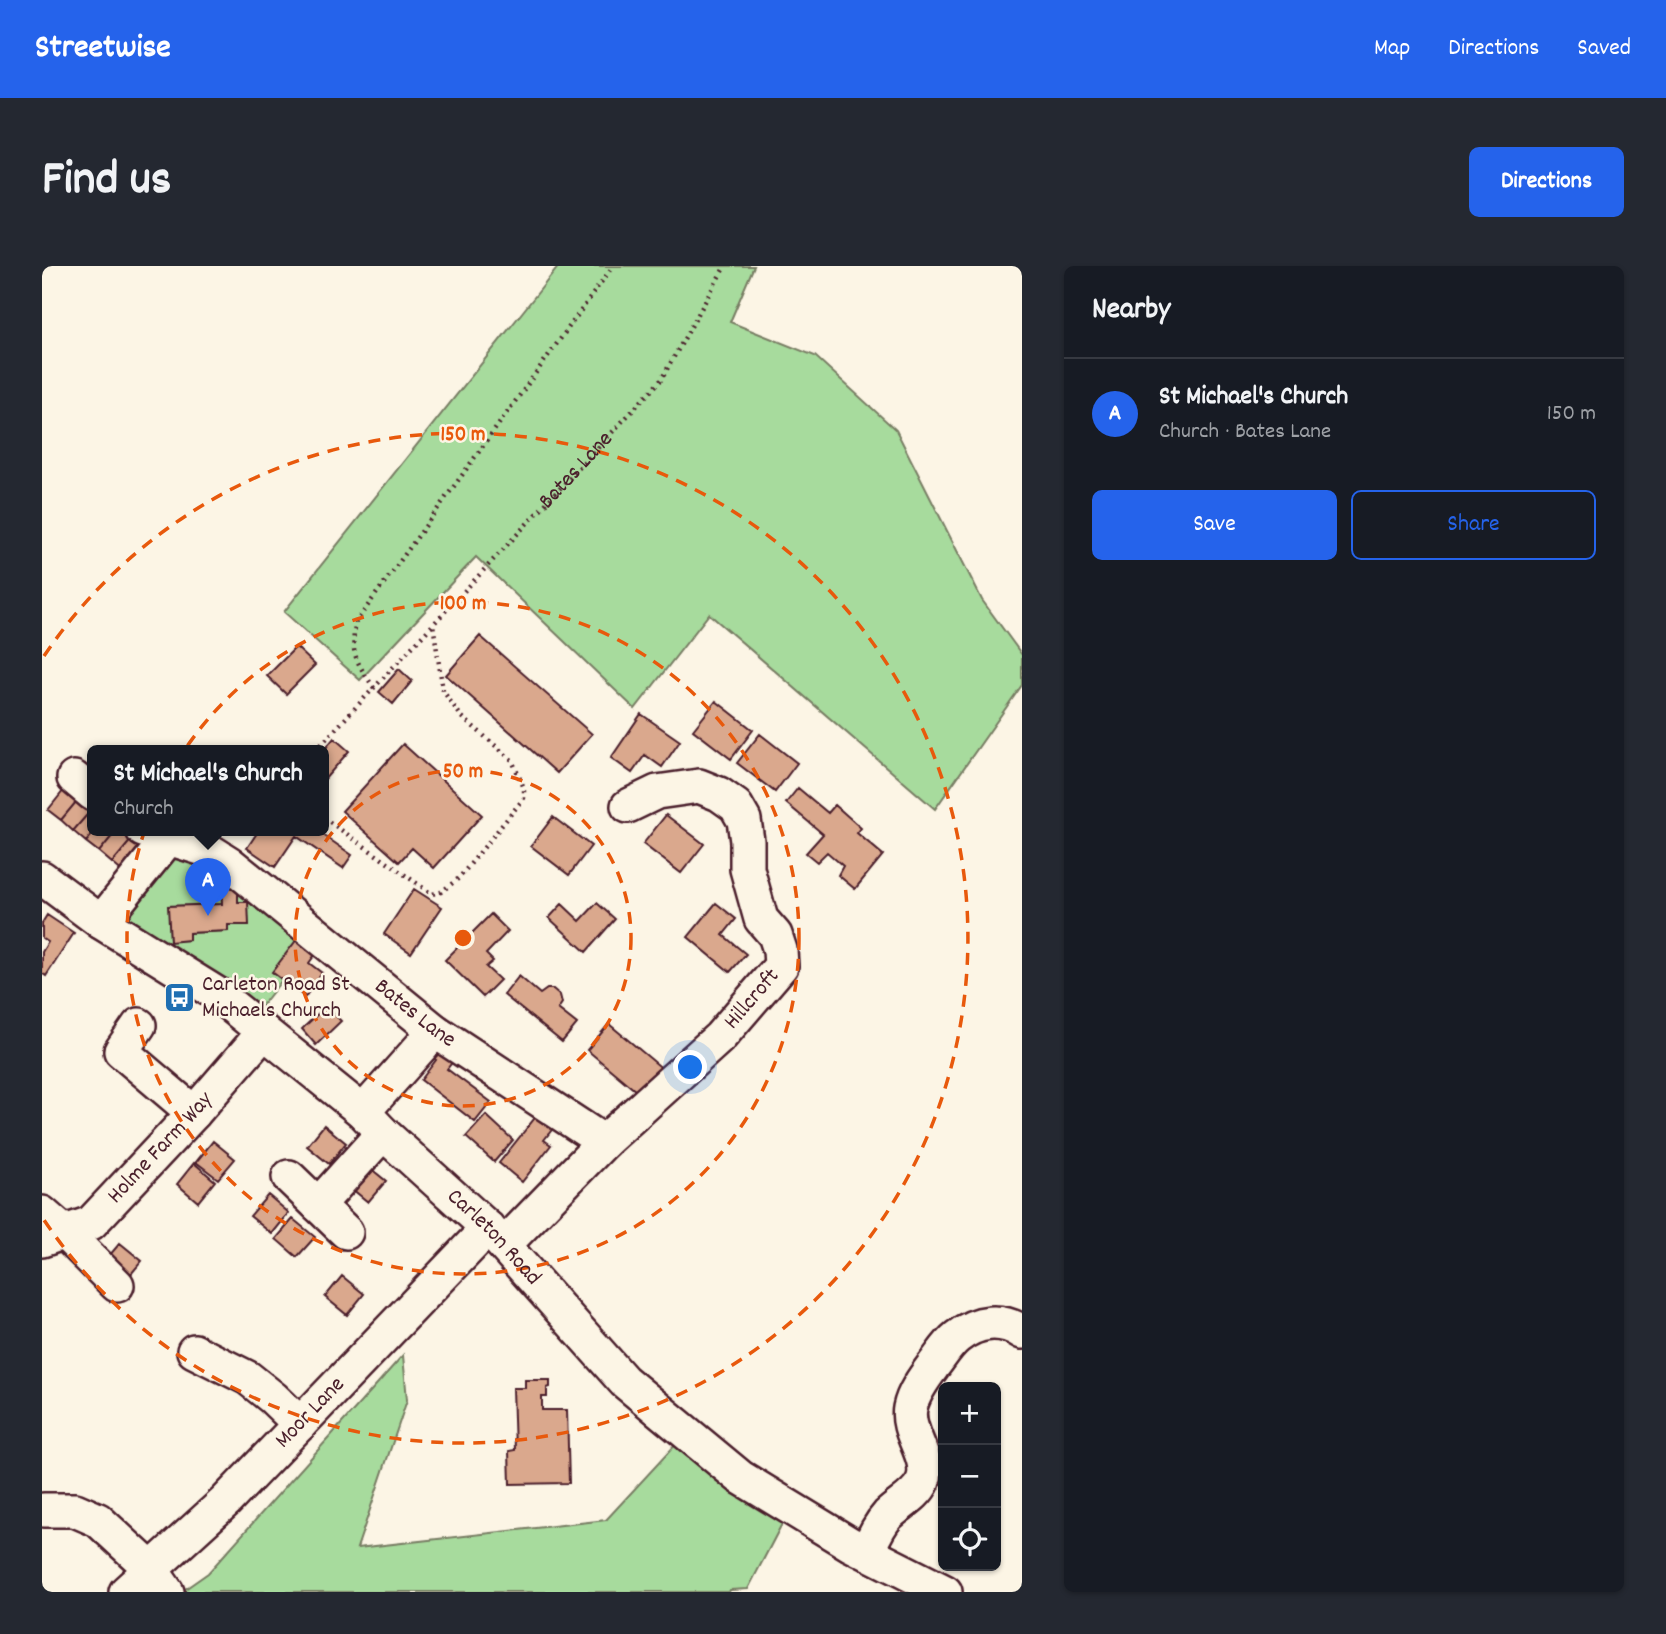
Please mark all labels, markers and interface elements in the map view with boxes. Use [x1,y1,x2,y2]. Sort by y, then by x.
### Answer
text: Streetwise [35,26,171,73]
text: Map [1374,32,1410,66]
text: Directions [1448,32,1539,66]
text: Saved [1577,32,1631,66]
text: Find us [42,147,171,217]
button: Directions [1469,147,1624,217]
text: Nearby [1092,290,1170,333]
text: St Michael's Church [1159,379,1348,416]
text: A [1109,398,1121,431]
text: 150 m [1547,398,1596,431]
text: Church · Bates Lane [1159,416,1331,449]
text: 150 m [440,421,486,451]
street label: Bates Lane [532,424,621,517]
button: Save [1092,490,1337,560]
button: Share [1351,490,1596,560]
text: 100 m [440,590,486,620]
popup [87,745,329,836]
text: St Michael's Church [113,756,303,793]
text: 50 m [443,758,483,788]
text: Church [113,793,174,826]
pin: A [185,858,231,916]
centre of rings [451,926,475,950]
street label: Hillcroft [716,962,788,1037]
place label: Carleton Road St Michaels Church [202,969,350,1028]
street label: Bates Lane [367,971,462,1057]
bus stop icon: Carleton Road St Michaels Church [162,981,196,1015]
your location [673,1050,707,1084]
street label: Holme Farm Way [100,1084,222,1212]
street label: Carleton Road [439,1181,549,1293]
street label: Moor Lane [268,1370,353,1457]
map controls [938,1382,1001,1571]
button: + [938,1382,1001,1445]
button: − [938,1445,1001,1508]
button: locate [938,1508,1001,1571]

